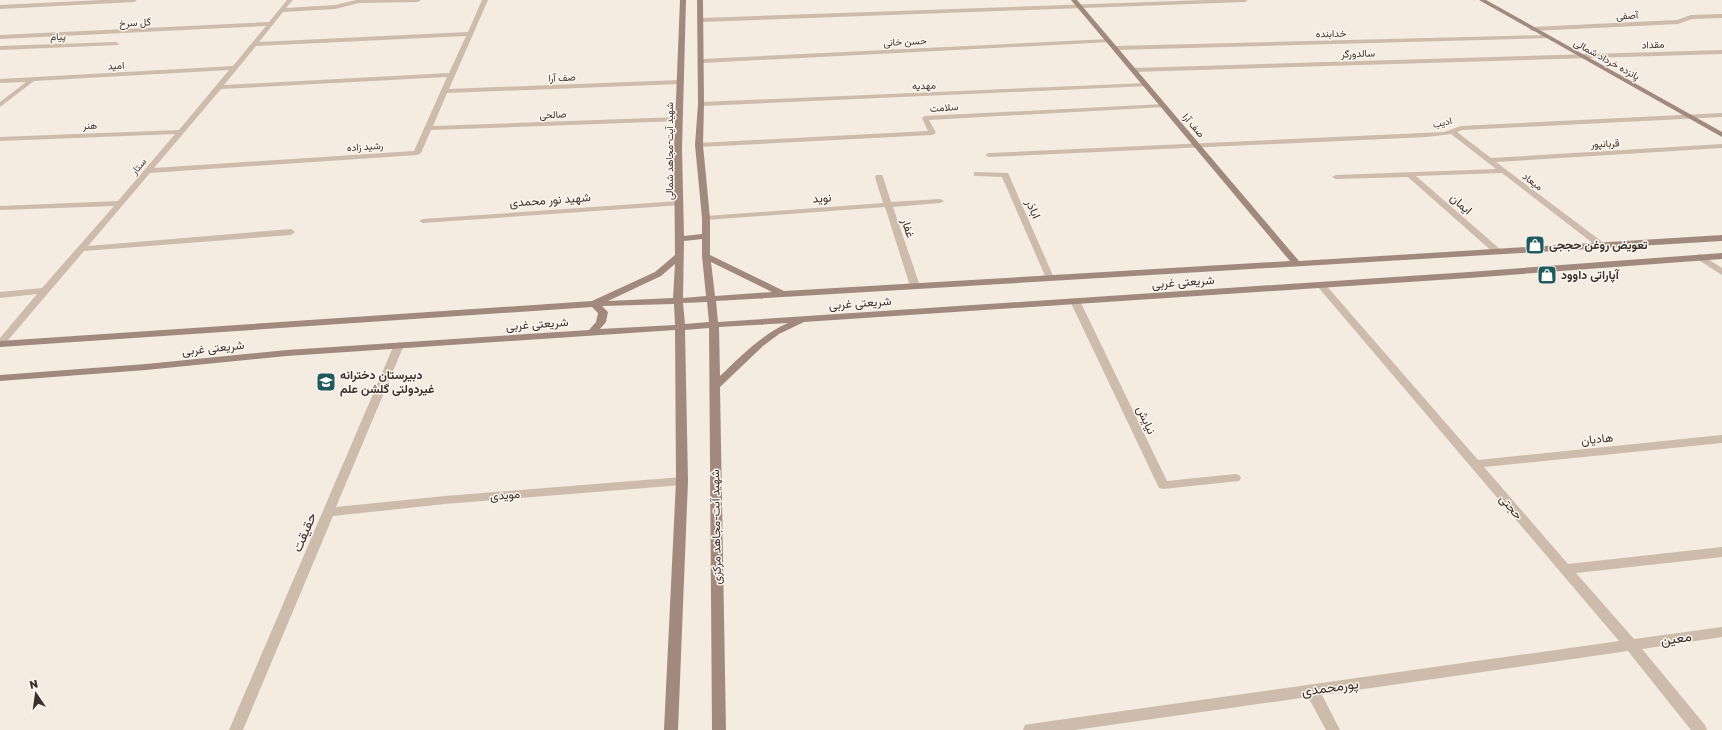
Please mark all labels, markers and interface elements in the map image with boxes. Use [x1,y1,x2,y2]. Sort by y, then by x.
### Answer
street label: آصفی [1616,8,1639,23]
street label: گل سرخ [119,15,152,30]
street label: خدابنده [1316,27,1347,40]
street label: پیام [50,30,66,44]
street label: حسن خانی [883,34,927,49]
street label: پانزده خرداد شمالی [1571,36,1642,84]
street label: مقداد [1641,38,1665,50]
street label: سالدورگر [1340,46,1375,61]
street label: امید [107,59,125,72]
street label: صف آرا [548,71,576,84]
street label: مهدیه [912,79,936,92]
street label: سلامت [929,100,959,114]
street label: شهید آیت-مجاهد شمالی [663,102,676,200]
street label: صالحی [539,108,567,121]
street label: صف آرا [1180,111,1207,140]
street label: ادیب [1431,114,1453,131]
street label: هنر [82,119,97,132]
street label: قربانپور [1589,136,1620,152]
street label: رشید زاده [346,139,384,154]
street label: ستار [127,155,149,178]
street label: میعاد [1520,170,1545,193]
street label: شهید نور محمدی [509,189,591,211]
street label: نوید [812,189,832,207]
street label: ایمان [1447,190,1476,217]
street label: اباذر [1021,196,1044,221]
street label: غفار [897,215,919,240]
shop icon: تعویض روغن حججی [1524,234,1546,256]
place label: تعویض روغن حججی [1549,237,1648,253]
shop icon: آپاراتی داوود [1536,264,1558,286]
place label: آپاراتی داوود [1561,267,1620,283]
street label: شریعتی غربی [1151,272,1215,292]
street label: شریعتی غربی [828,293,892,313]
street label: شریعتی غربی [505,314,569,334]
street label: شریعتی غربی [181,337,245,359]
place label: دبیرستان دخترانه غیردولتی گلشن علم [340,367,434,397]
school or university icon: دبیرستان دخترانه غیردولتی گلشن علم [315,371,337,393]
street label: نیایش [1133,403,1159,437]
street label: هادیان [1580,429,1614,448]
street label: شهید آیت-مجاهد مرکزی [707,469,725,585]
street label: مویدی [489,486,521,504]
street label: حجتی [1496,491,1526,523]
street label: حقیقت [288,509,319,554]
street label: معین [1659,627,1693,649]
north arrow [16,674,56,714]
street label: پورمحمدی [1300,674,1360,701]
text: N [28,676,39,691]

